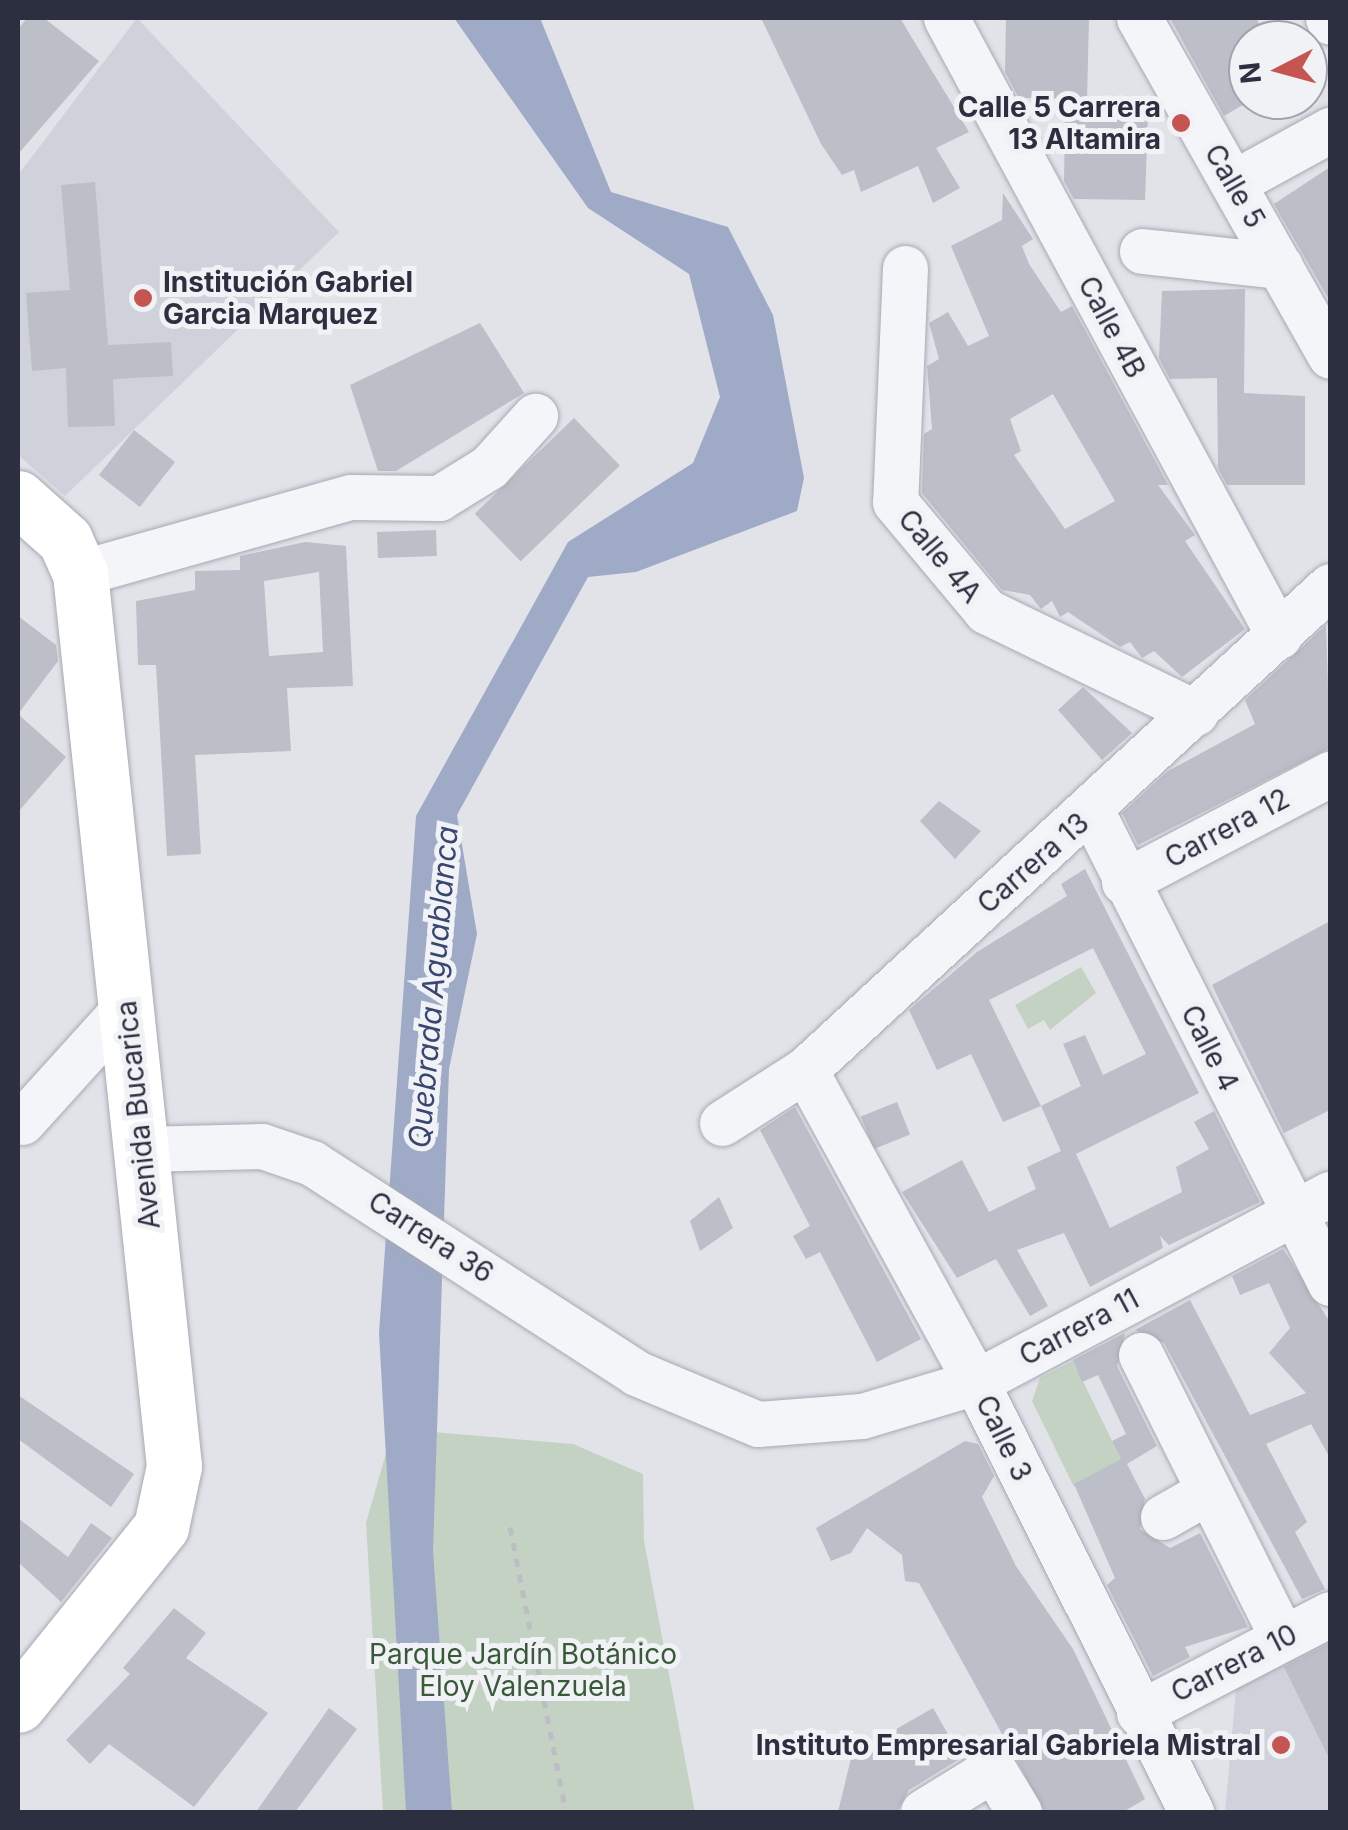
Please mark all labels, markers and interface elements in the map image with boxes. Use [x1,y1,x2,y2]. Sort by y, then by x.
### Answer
north arrow [1228,20,1328,120]
text: N [1232,61,1268,85]
place label: Calle 5 Carrera 13 Altamira [958,90,1161,156]
marker: Calle 5 Carrera 13 Altamira [1170,112,1192,134]
street label: Calle 5 [1198,138,1272,234]
place label: Institución Gabriel Garcia Marquez [163,265,413,331]
street label: Calle 4B [1071,270,1153,384]
marker: Institución Gabriel Garcia Marquez [132,287,154,309]
street label: Calle 4A [891,503,989,609]
street label: Carrera 12 [1159,781,1295,875]
street label: Carrera 13 [971,806,1095,920]
water label: Quebrada Aguablanca [401,824,465,1150]
street label: Avenida Bucarica [109,999,167,1231]
street label: Calle 4 [1174,999,1246,1097]
street label: Carrera 36 [362,1184,500,1290]
street label: Carrera 11 [1014,1282,1144,1372]
street label: Calle 3 [969,1390,1039,1486]
street label: Carrera 10 [1165,1617,1303,1709]
park label: Parque Jardín Botánico Eloy Valenzuela [369,1637,677,1703]
place label: Instituto Empresarial Gabriela Mistral [756,1728,1261,1762]
marker: Instituto Empresarial Gabriela Mistral [1270,1734,1292,1756]

